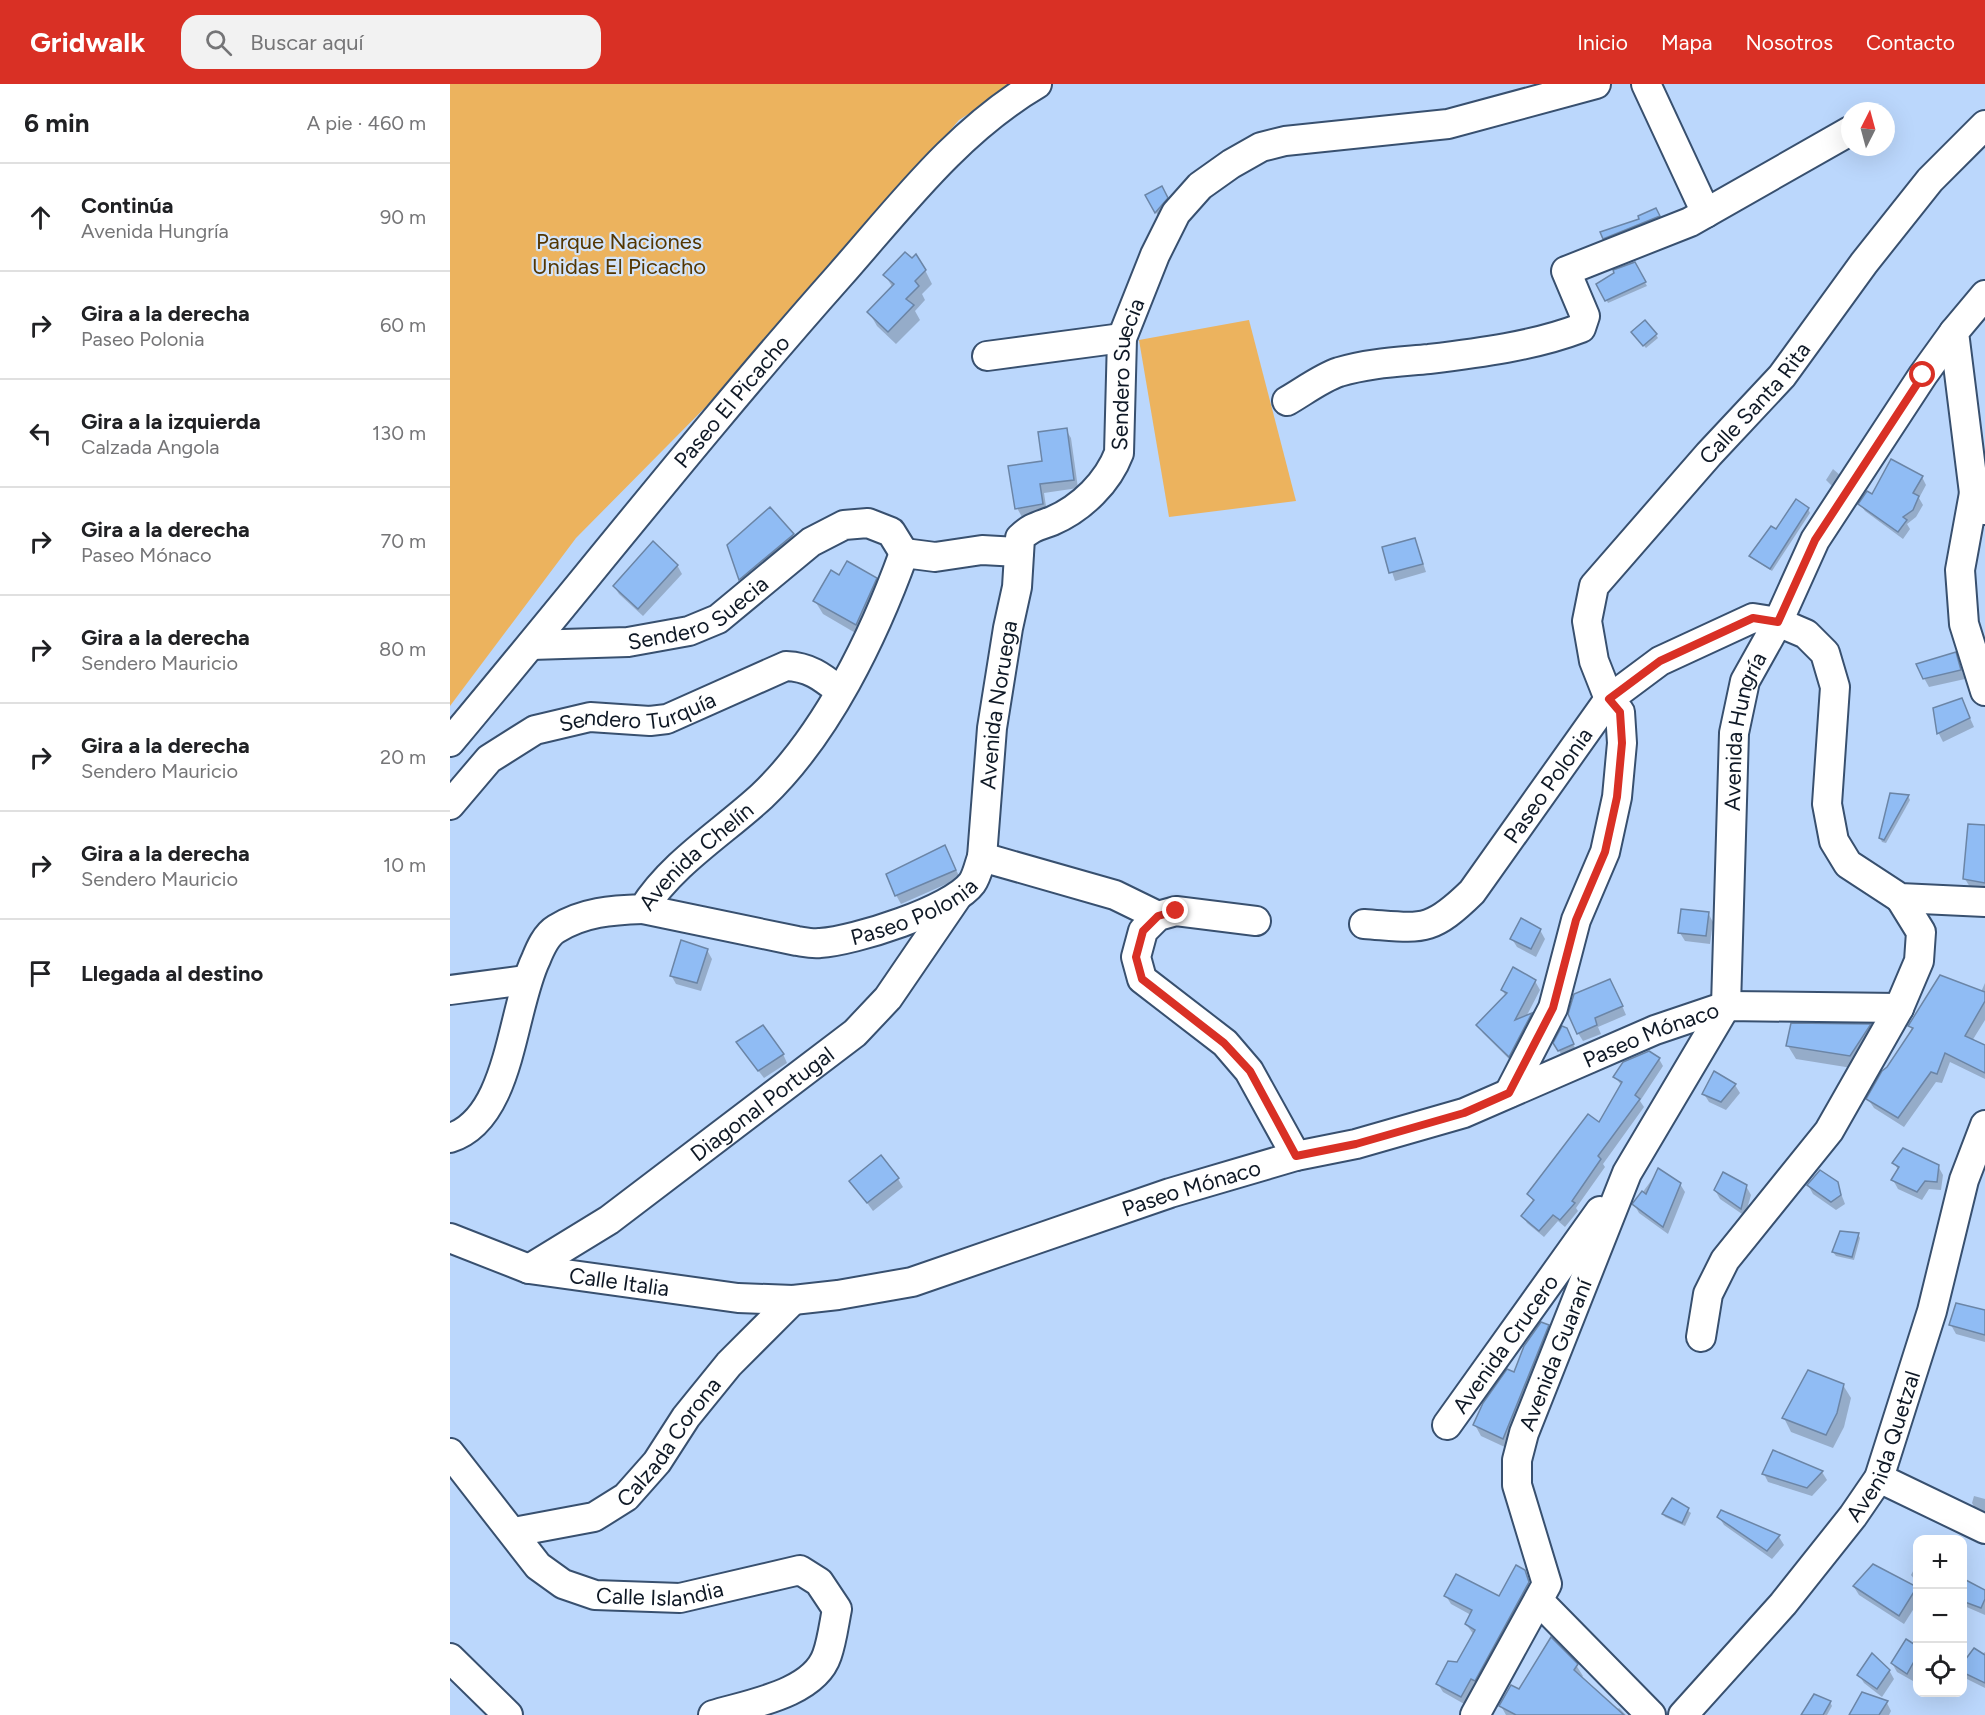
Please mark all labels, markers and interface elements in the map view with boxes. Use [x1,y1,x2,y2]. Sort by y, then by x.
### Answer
search box [181,15,601,69]
text: Gridwalk [30,25,145,59]
icon: search [202,26,235,59]
text: Buscar aquí [250,29,364,56]
text: Inicio [1577,30,1628,55]
text: Mapa [1661,30,1713,55]
text: Nosotros [1746,30,1833,55]
text: Contacto [1866,30,1955,55]
north arrow [1841,102,1895,156]
text: 6 min [24,107,90,139]
text: A pie · 460 m [307,111,426,135]
text: Continúa [81,192,174,219]
icon: ahead [24,201,57,234]
text: 90 m [380,205,426,229]
text: Avenida Hungría [81,219,229,243]
park label: Parque Naciones Unidas El Picacho [532,228,706,280]
street label: Sendero Suecia [1106,294,1151,451]
text: Gira a la derecha [81,300,250,327]
icon: right [24,309,57,342]
text: 60 m [380,313,426,337]
text: Paseo Polonia [81,327,204,351]
street label: Paseo El Picacho [668,330,796,474]
street label: Calle Santa Rita [1693,337,1816,470]
route start [1909,361,1935,387]
text: Gira a la izquierda [81,408,261,435]
icon: left [24,417,57,450]
text: 130 m [372,421,426,445]
text: Calzada Angola [81,435,220,459]
text: Gira a la derecha [81,516,250,543]
icon: right [24,525,57,558]
text: 70 m [380,529,426,553]
text: Paseo Mónaco [81,543,212,567]
street label: Sendero Suecia [625,570,774,656]
street label: Avenida Noruega [974,618,1023,791]
text: Gira a la derecha [81,624,250,651]
icon: right [24,633,57,666]
text: 80 m [379,637,426,661]
street label: Avenida Hungría [1719,647,1773,811]
text: Sendero Mauricio [81,651,238,675]
street label: Sendero Turquía [556,686,720,738]
street label: Paseo Polonia [1498,722,1598,849]
text: Gira a la derecha [81,732,250,759]
icon: right [24,741,57,774]
text: 20 m [380,745,426,769]
text: Sendero Mauricio [81,759,238,783]
street label: Avenida Chelín [633,797,759,916]
text: Gira a la derecha [81,840,250,867]
icon: right [24,849,57,882]
text: 10 m [383,853,426,877]
text: Sendero Mauricio [81,867,238,891]
street label: Paseo Polonia [848,873,984,951]
route end [1162,897,1188,923]
icon: arrive [24,957,57,990]
text: Llegada al destino [81,960,263,987]
street label: Paseo Mónaco [1579,996,1723,1074]
street label: Diagonal Portugal [685,1041,839,1167]
street label: Paseo Mónaco [1118,1154,1264,1223]
street label: Calle Italia [567,1262,671,1302]
street label: Avenida Crucero [1447,1269,1564,1419]
street label: Avenida Guaraní [1513,1274,1598,1435]
street label: Avenida Quetzal [1840,1367,1926,1527]
street label: Calzada Corona [612,1372,727,1513]
map controls [1913,1535,1967,1697]
button: + [1913,1535,1967,1589]
street label: Calle Islandia [596,1575,726,1612]
button: − [1913,1589,1967,1643]
button: locate [1913,1643,1967,1697]

